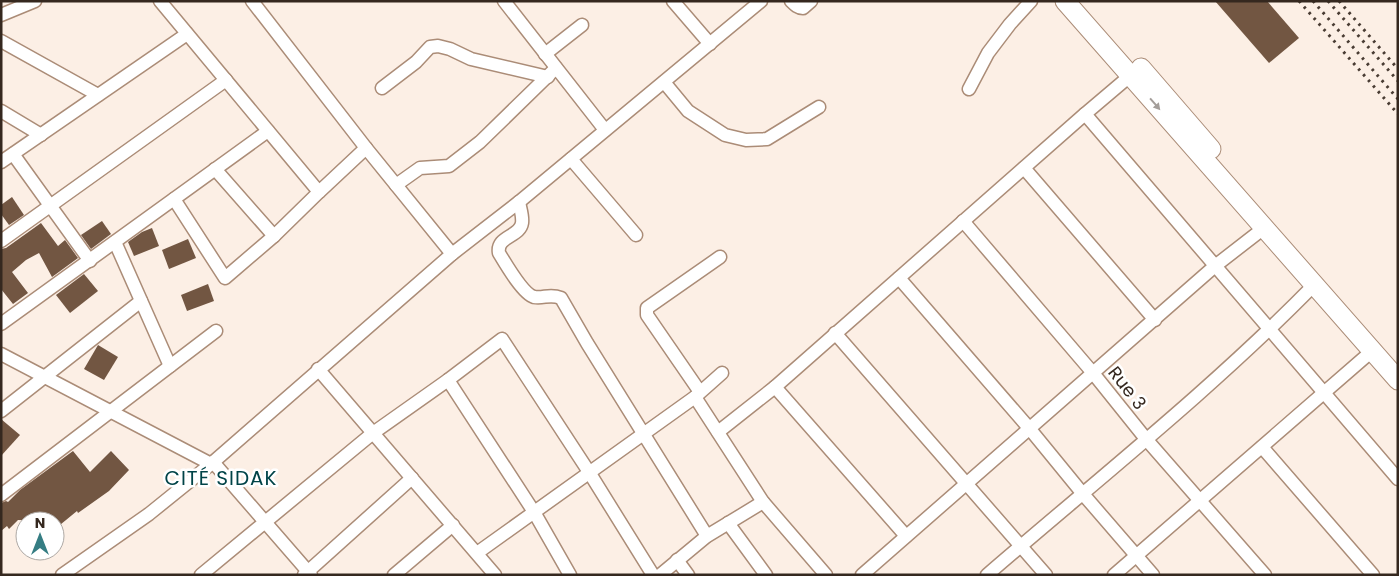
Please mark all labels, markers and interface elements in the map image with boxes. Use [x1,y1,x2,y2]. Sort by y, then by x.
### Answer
one-way arrow [1149,97,1160,110]
street label: Rue 3 [1102,361,1152,415]
district label: CITÉ SIDAK [164,464,278,492]
north arrow [15,511,65,561]
text: N [35,513,45,533]

